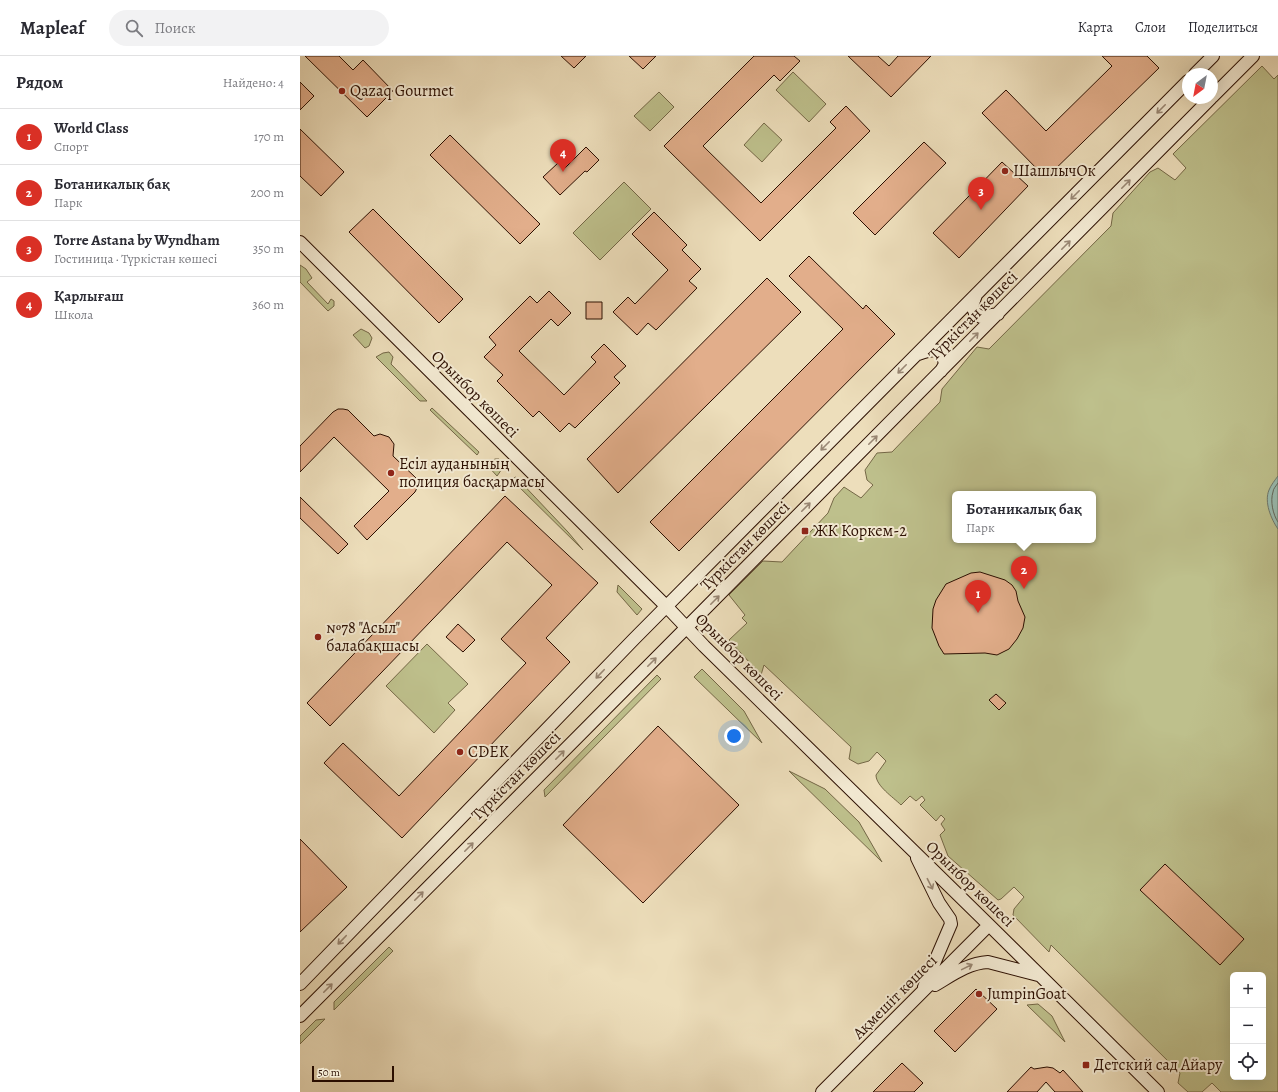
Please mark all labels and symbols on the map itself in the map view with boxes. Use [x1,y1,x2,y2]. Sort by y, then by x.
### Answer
north arrow [1182,68,1218,104]
place label: Qazaq Gourmet [350,80,454,102]
marker: Qazaq Gourmet [337,86,347,96]
one-way arrow [1156,104,1165,114]
pin: 4 [550,139,576,172]
place label: ШашлычОк [1013,160,1096,182]
marker: ШашлычОк [1000,166,1010,176]
pin: 3 [968,177,994,210]
one-way arrow [1121,179,1131,188]
one-way arrow [1070,190,1080,200]
one-way arrow [1061,240,1070,250]
street label: Түркістан көшесі [923,266,1023,366]
one-way arrow [969,332,979,342]
street label: Орынбор көшесі [426,345,524,443]
one-way arrow [897,364,907,374]
one-way arrow [868,435,878,445]
one-way arrow [820,441,830,451]
place label: Есіл ауданының полиция басқармасы [399,453,545,493]
marker: Есіл ауданының полиция басқармасы [386,468,396,478]
street label: Түркістан көшесі [695,496,795,596]
one-way arrow [801,502,811,512]
place label: ЖК Коркем-2 [813,520,907,542]
marker: ЖК Коркем-2 [800,526,810,536]
pin: 2 [1011,556,1037,589]
pin: 1 [965,580,991,613]
one-way arrow [710,595,720,605]
street label: Орынбор көшесі [690,608,788,706]
place label: №78 "Асыл" балабақшасы [326,617,419,657]
marker: №78 "Асыл" балабақшасы [313,632,323,642]
one-way arrow [647,657,657,667]
one-way arrow [595,669,605,679]
street label: Түркістан көшесі [466,726,566,826]
your location [724,726,744,746]
place label: CDEK [468,741,509,763]
marker: CDEK [455,747,465,757]
one-way arrow [555,750,565,759]
street label: Орынбор көшесі [921,836,1019,932]
one-way arrow [464,842,474,852]
one-way arrow [927,878,934,890]
one-way arrow [414,891,424,901]
one-way arrow [338,935,347,945]
street label: Ақмешіт көшесі [847,950,942,1045]
one-way arrow [960,963,972,970]
one-way arrow [323,983,333,993]
place label: JumpinGoat [987,983,1067,1005]
marker: JumpinGoat [974,989,984,999]
place label: Детский сад Айару [1094,1054,1223,1076]
marker: Детский сад Айару [1081,1060,1091,1070]
scale bar [312,1064,394,1083]

